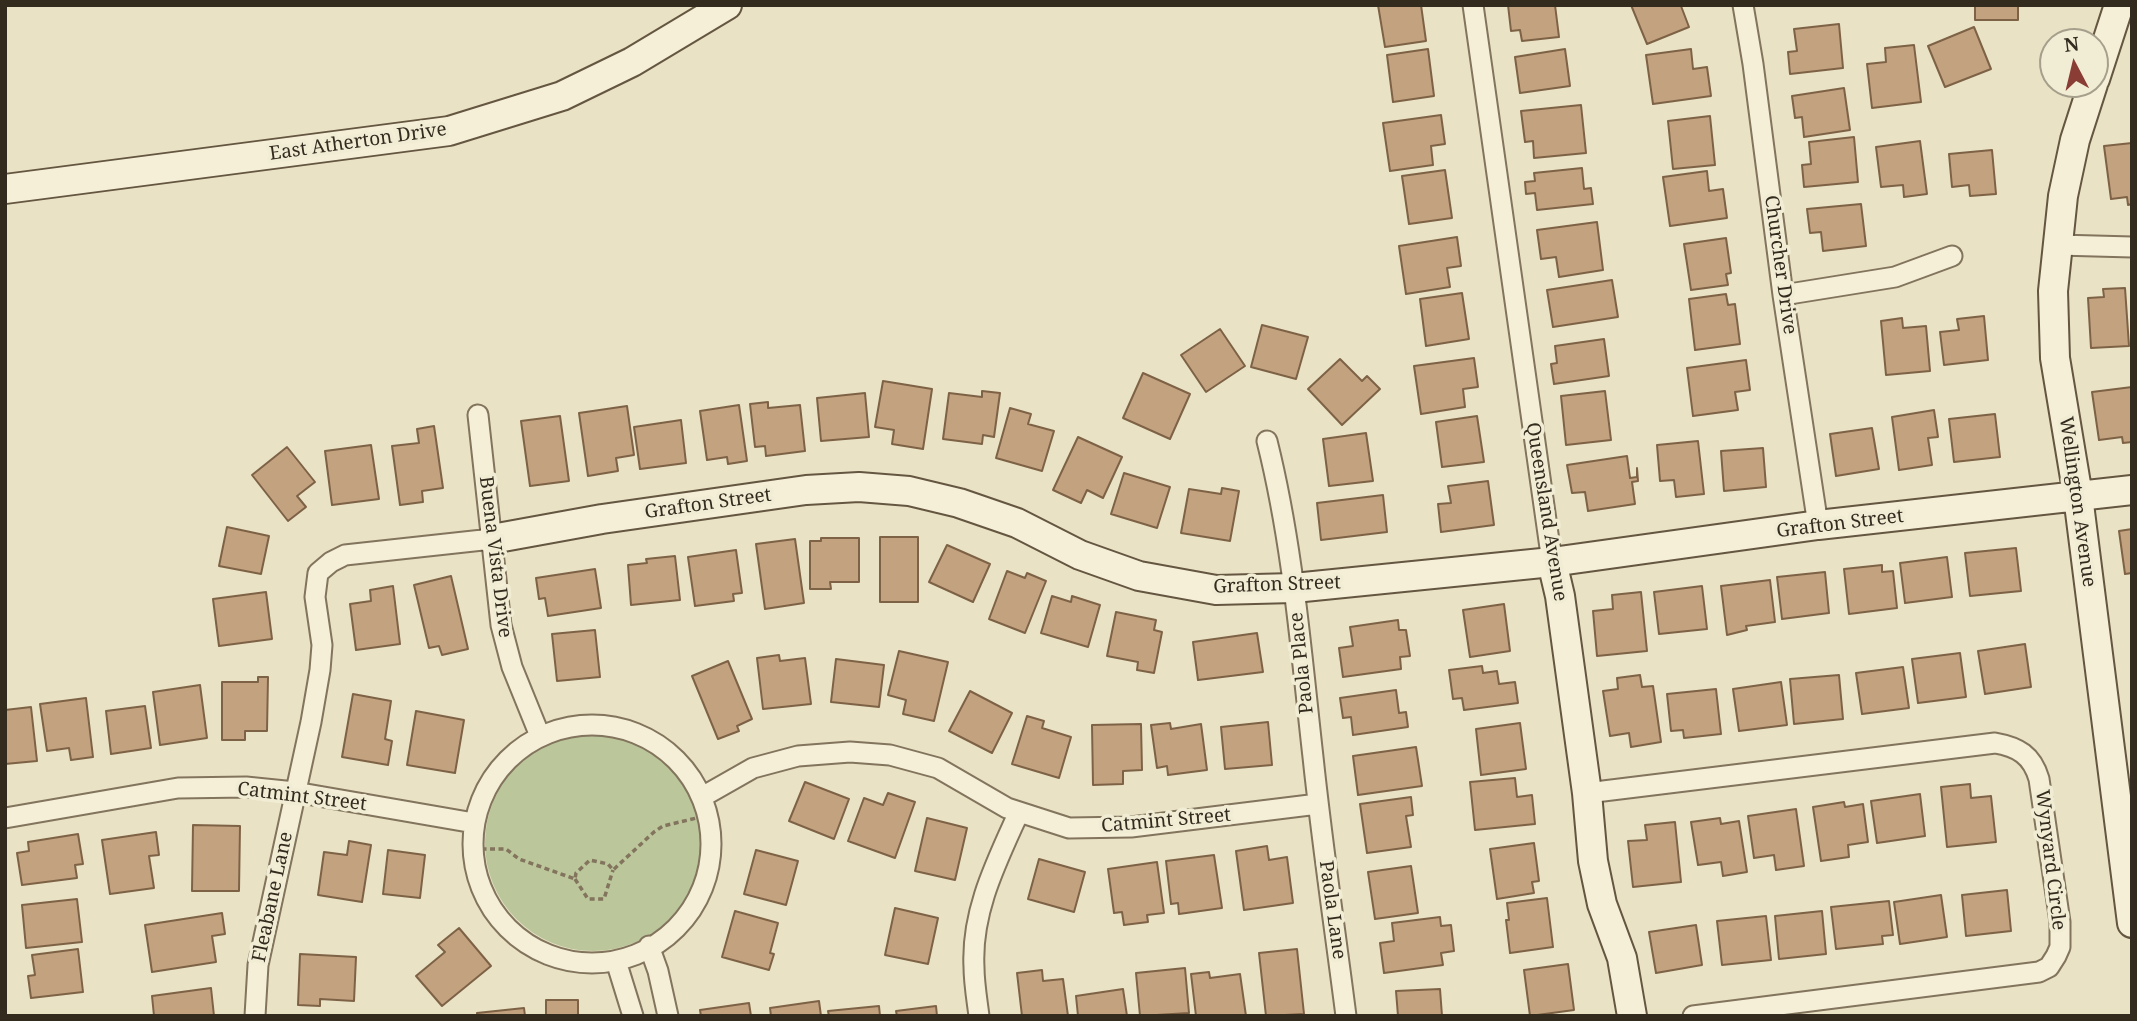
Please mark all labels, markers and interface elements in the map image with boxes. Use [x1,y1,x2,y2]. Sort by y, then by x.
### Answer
north arrow [2039,28,2109,98]
text: N [2063,30,2081,58]
street label: East Atherton Drive [268,118,448,166]
street label: Churcher Drive [1759,194,1801,336]
street label: Wellington Avenue [2054,415,2100,589]
street label: Queensland Avenue [1521,421,1571,603]
street label: Buena Vista Drive [474,475,516,639]
street label: Grafton Street [643,484,773,524]
street label: Grafton Street [1775,505,1905,543]
street label: Grafton Street [1213,571,1341,599]
street label: Paola Place [1285,611,1319,715]
street label: Catmint Street [236,778,368,816]
street label: Wynyard Circle [2030,788,2070,932]
street label: Catmint Street [1100,804,1232,838]
street label: Fleabane Lane [248,830,298,964]
street label: Paola Lane [1314,859,1350,961]

